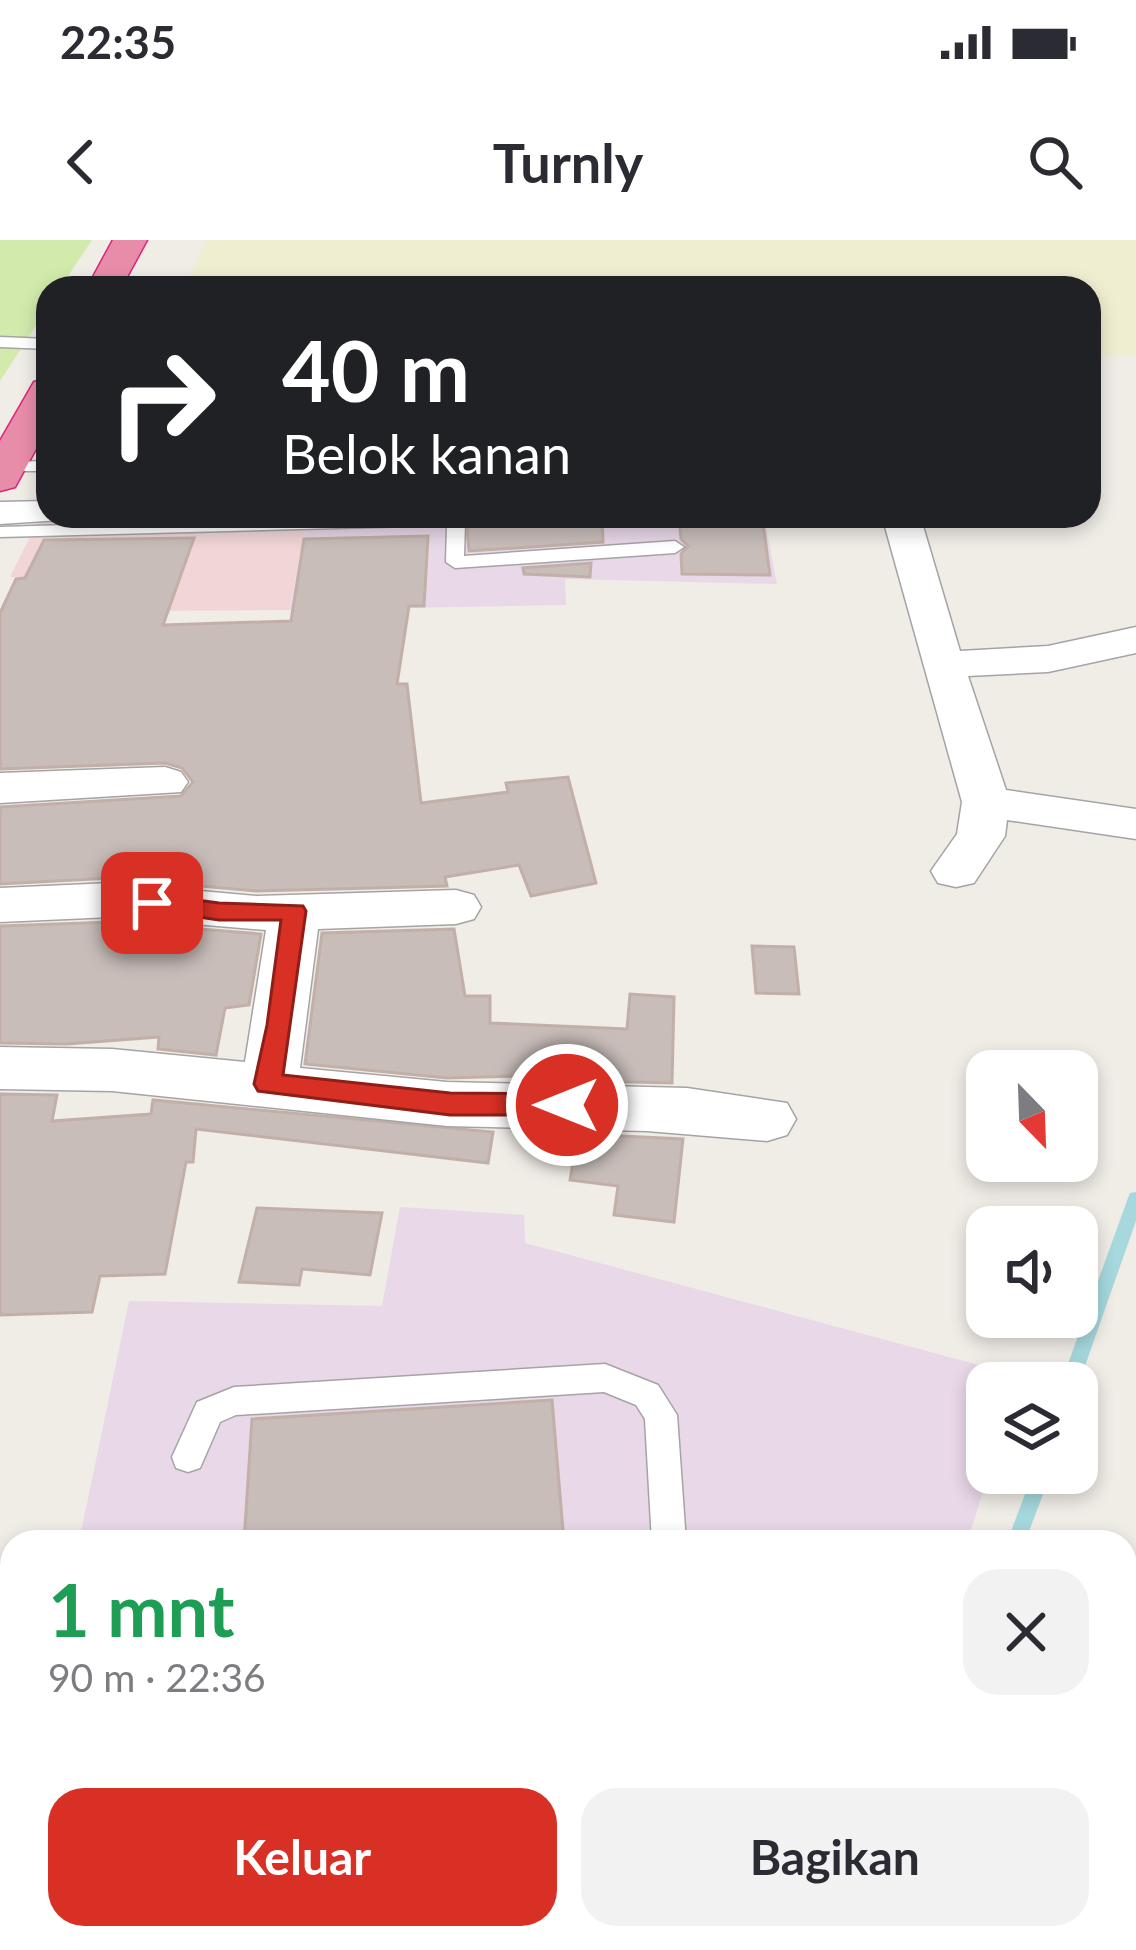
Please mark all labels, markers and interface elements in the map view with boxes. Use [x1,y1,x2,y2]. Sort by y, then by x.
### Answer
text: 22:35 [60,15,176,69]
icon: back [48,129,114,195]
icon: search [1022,129,1088,195]
text: Turnly [493,130,643,195]
text: 40 m [282,319,470,420]
icon: right [84,324,240,480]
text: Belok kanan [282,421,571,486]
pin [101,852,203,954]
icon: arrive [119,870,185,936]
position arrow [504,1042,630,1168]
north arrow [966,1050,1098,1182]
map controls [966,1050,1098,1494]
button: sound [966,1206,1098,1338]
button: layers [966,1362,1098,1494]
text: 1 mnt [48,1566,234,1652]
button: close [963,1569,1089,1695]
text: 90 m · 22:36 [48,1654,266,1700]
button: Keluar [48,1788,557,1926]
button: Bagikan [581,1788,1089,1926]

